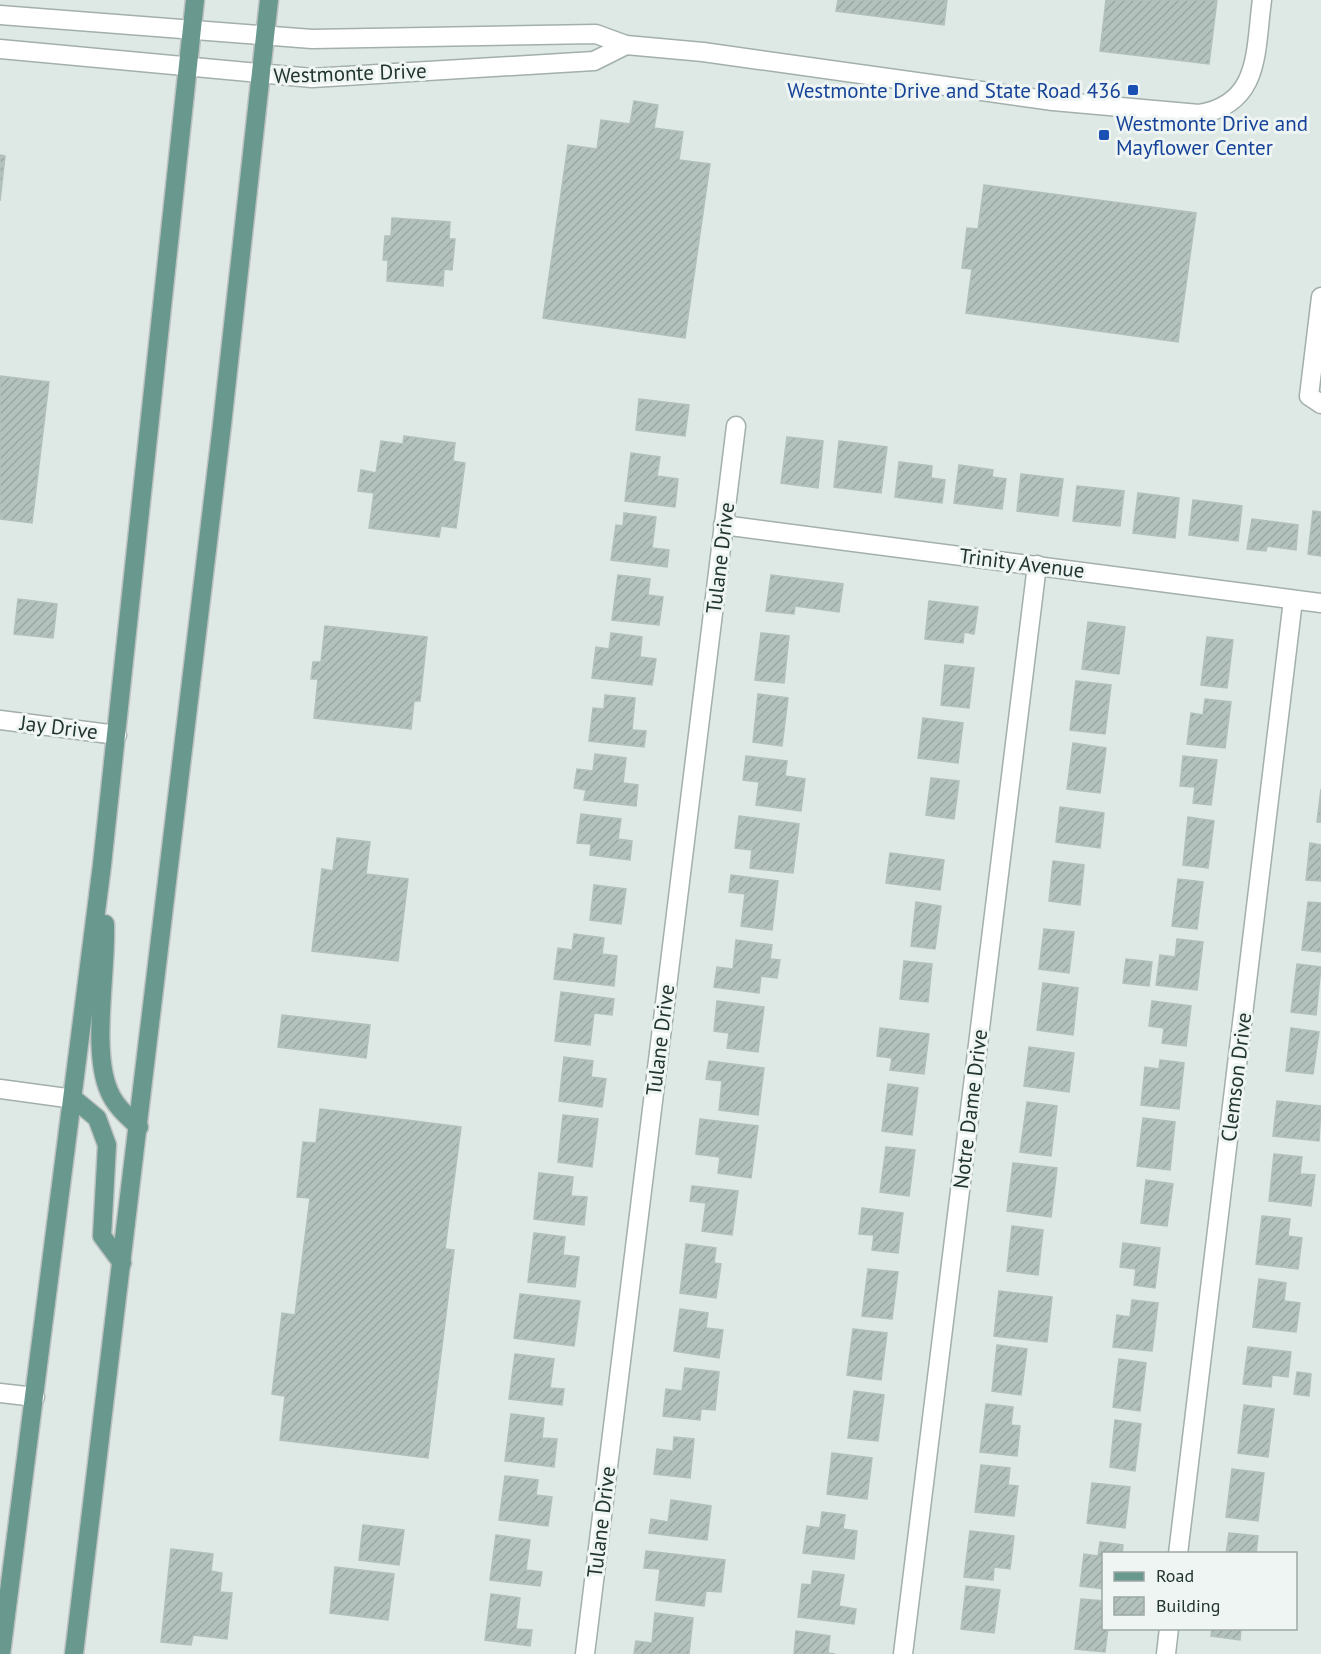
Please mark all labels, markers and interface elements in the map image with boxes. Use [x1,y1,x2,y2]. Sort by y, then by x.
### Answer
street label: Westmonte Drive [273,57,427,89]
place label: Westmonte Drive and State Road 436 [787,77,1121,104]
marker: Westmonte Drive and State Road 436 [1126,83,1140,97]
place label: Westmonte Drive and Mayflower Center [1116,110,1308,161]
marker: Westmonte Drive and Mayflower Center [1097,128,1111,142]
street label: Tulane Drive [700,501,740,615]
street label: Trinity Avenue [958,542,1086,584]
street label: Jay Drive [18,709,99,745]
street label: Tulane Drive [640,983,680,1097]
street label: Clemson Drive [1215,1011,1257,1143]
street label: Notre Dame Drive [947,1028,993,1190]
street label: Tulane Drive [581,1465,621,1579]
legend [1102,1552,1297,1630]
text: Road [1156,1564,1194,1587]
text: Building [1156,1594,1220,1617]

